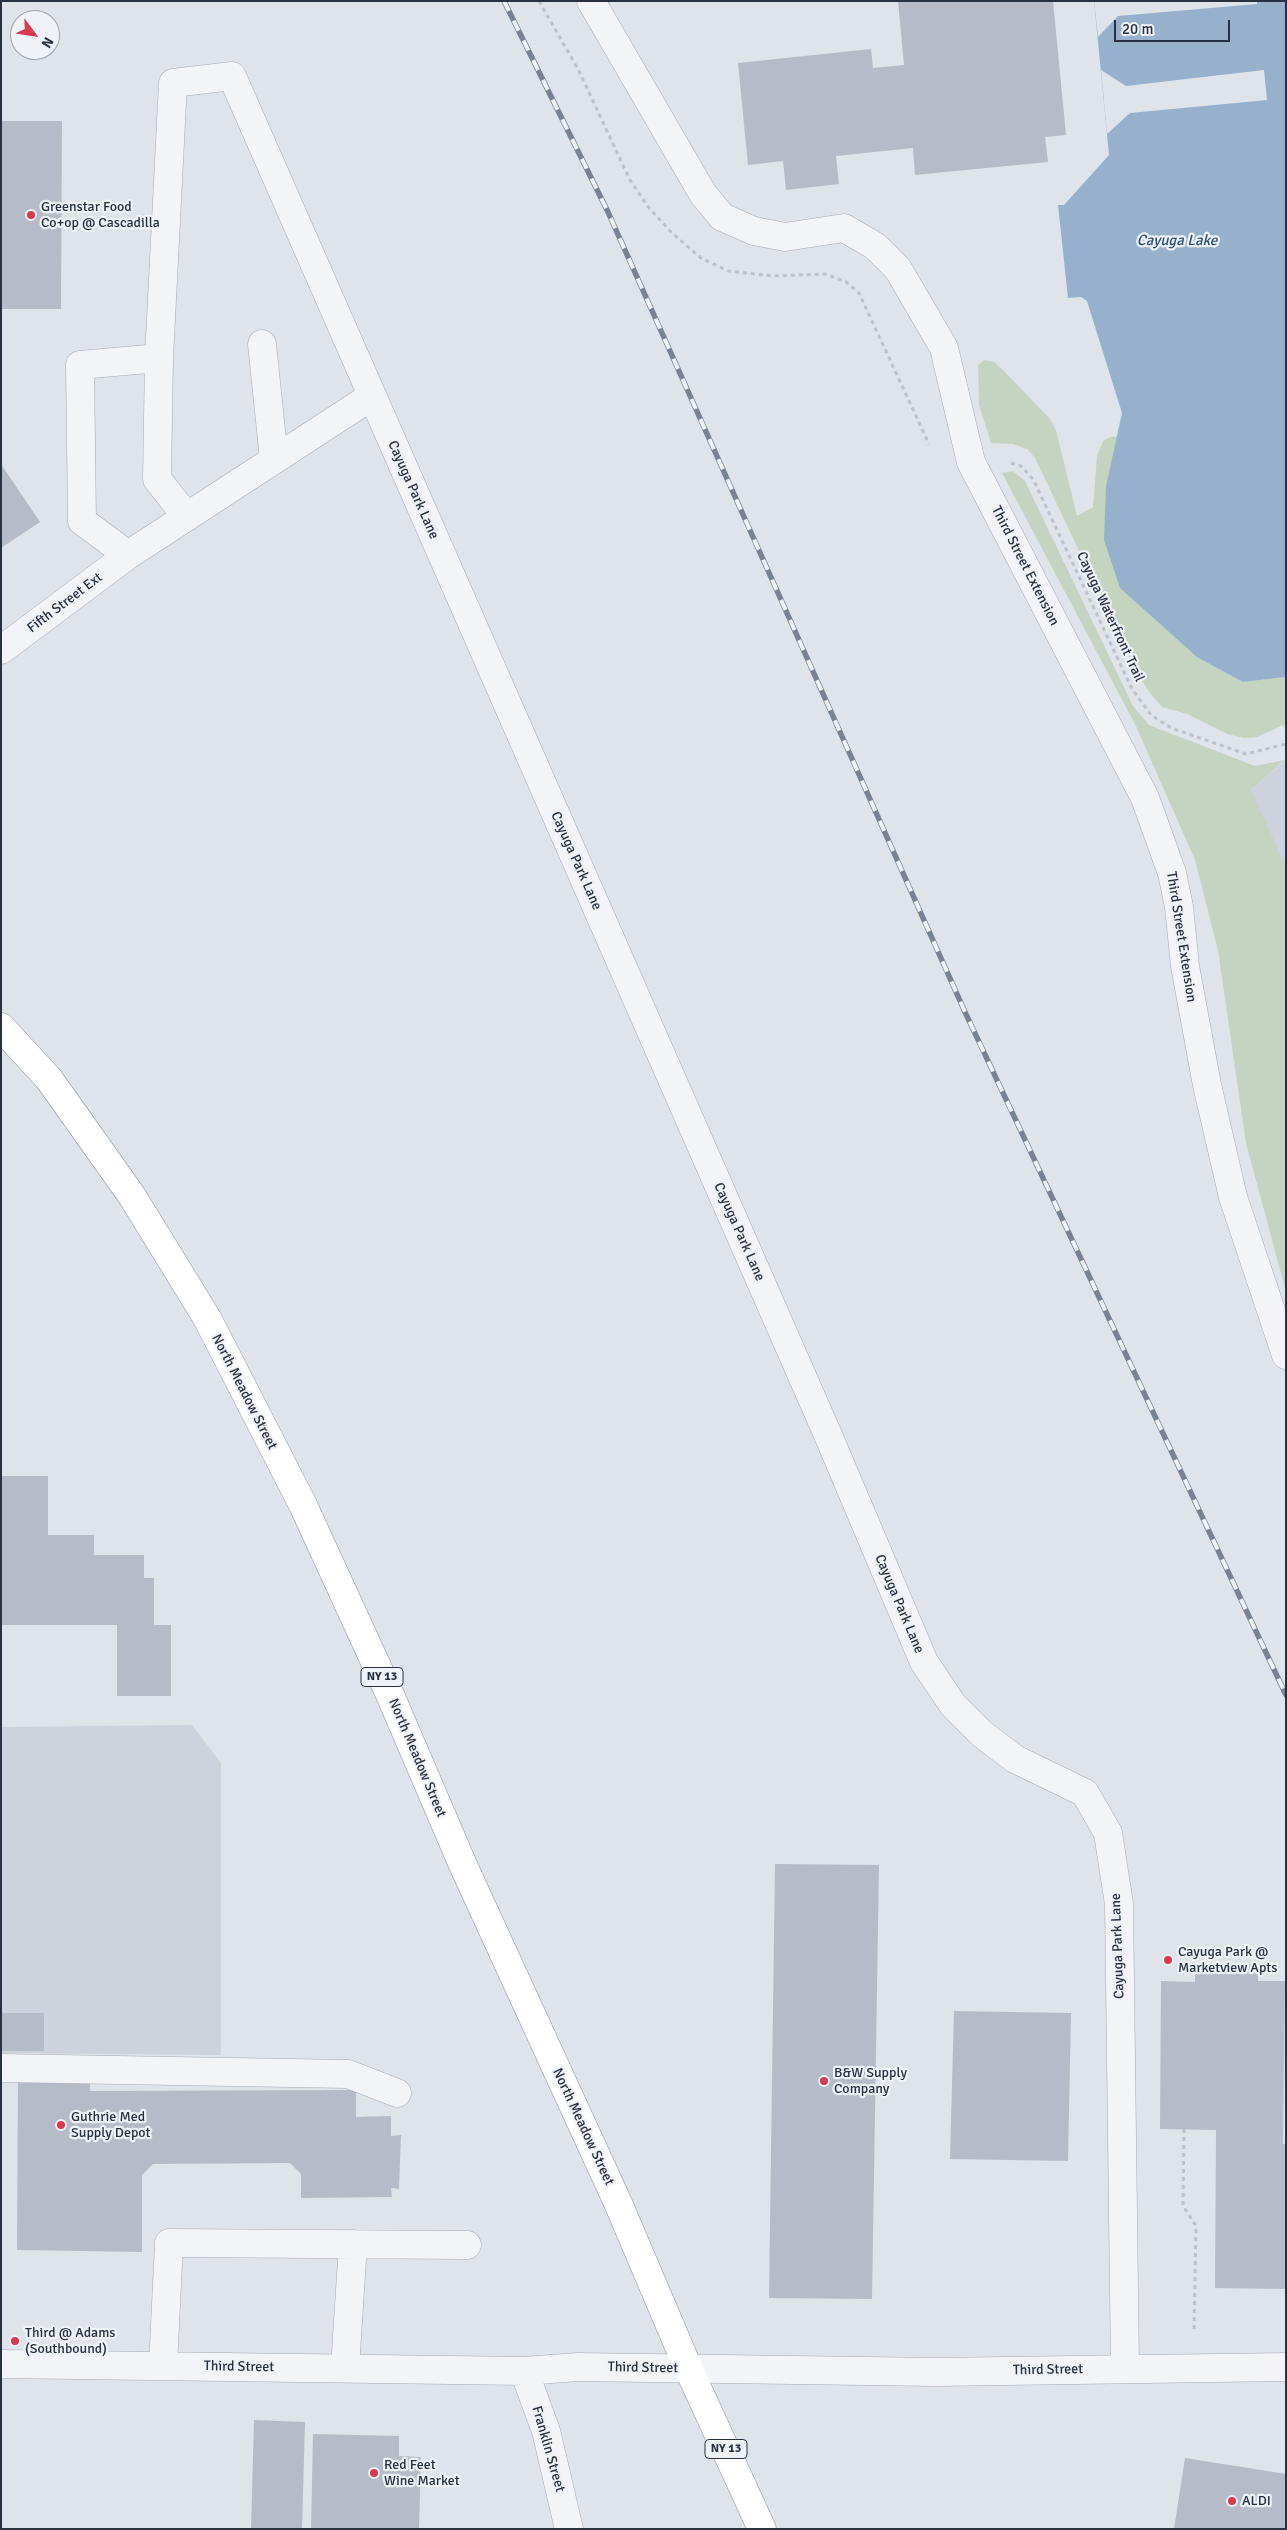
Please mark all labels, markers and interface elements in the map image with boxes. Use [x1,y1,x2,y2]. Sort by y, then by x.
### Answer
north arrow [10,10,60,60]
scale bar [1117,10,1233,42]
text: 20 m [1122,20,1153,38]
text: N [38,34,57,51]
place label: Greenstar Food Co+op @ Cascadilla [41,199,160,232]
marker: Greenstar Food Co+op @ Cascadilla [25,209,37,221]
water label: Cayuga Lake [1137,232,1217,250]
street label: Cayuga Park Lane [384,438,442,542]
street label: Third Street Extension [988,503,1062,629]
street label: Cayuga Waterfront Trail [1072,549,1148,685]
street label: Fifth Street Ext [24,569,106,637]
street label: Cayuga Park Lane [547,809,605,913]
street label: Third Street Extension [1162,870,1200,1004]
street label: Cayuga Park Lane [710,1180,768,1284]
street label: North Meadow Street [208,1331,280,1453]
street label: Cayuga Park Lane [871,1552,927,1656]
road number: NY 13 [361,1668,403,1686]
street label: North Meadow Street [384,1696,450,1820]
street label: Cayuga Park Lane [1108,1893,1128,1999]
place label: Cayuga Park @ Marketview Apts [1178,1944,1277,1976]
marker: Cayuga Park @ Marketview Apts [1162,1954,1174,1966]
place label: B&W Supply Company [834,2065,907,2098]
street label: North Meadow Street [548,2066,618,2188]
marker: B&W Supply Company [818,2075,830,2087]
place label: Guthrie Med Supply Depot [71,2109,150,2142]
marker: Guthrie Med Supply Depot [55,2119,67,2131]
place label: Third @ Adams (Southbound) [25,2325,115,2358]
marker: Third @ Adams (Southbound) [9,2335,21,2347]
street label: Third Street [204,2358,274,2376]
street label: Third Street [608,2359,678,2377]
street label: Third Street [1013,2361,1083,2379]
street label: Franklin Street [528,2404,568,2494]
road number: NY 13 [705,2440,747,2458]
place label: Red Feet Wine Market [384,2457,460,2490]
marker: Red Feet Wine Market [368,2467,380,2479]
place label: ALDI [1242,2493,1271,2509]
marker: ALDI [1226,2495,1238,2507]

